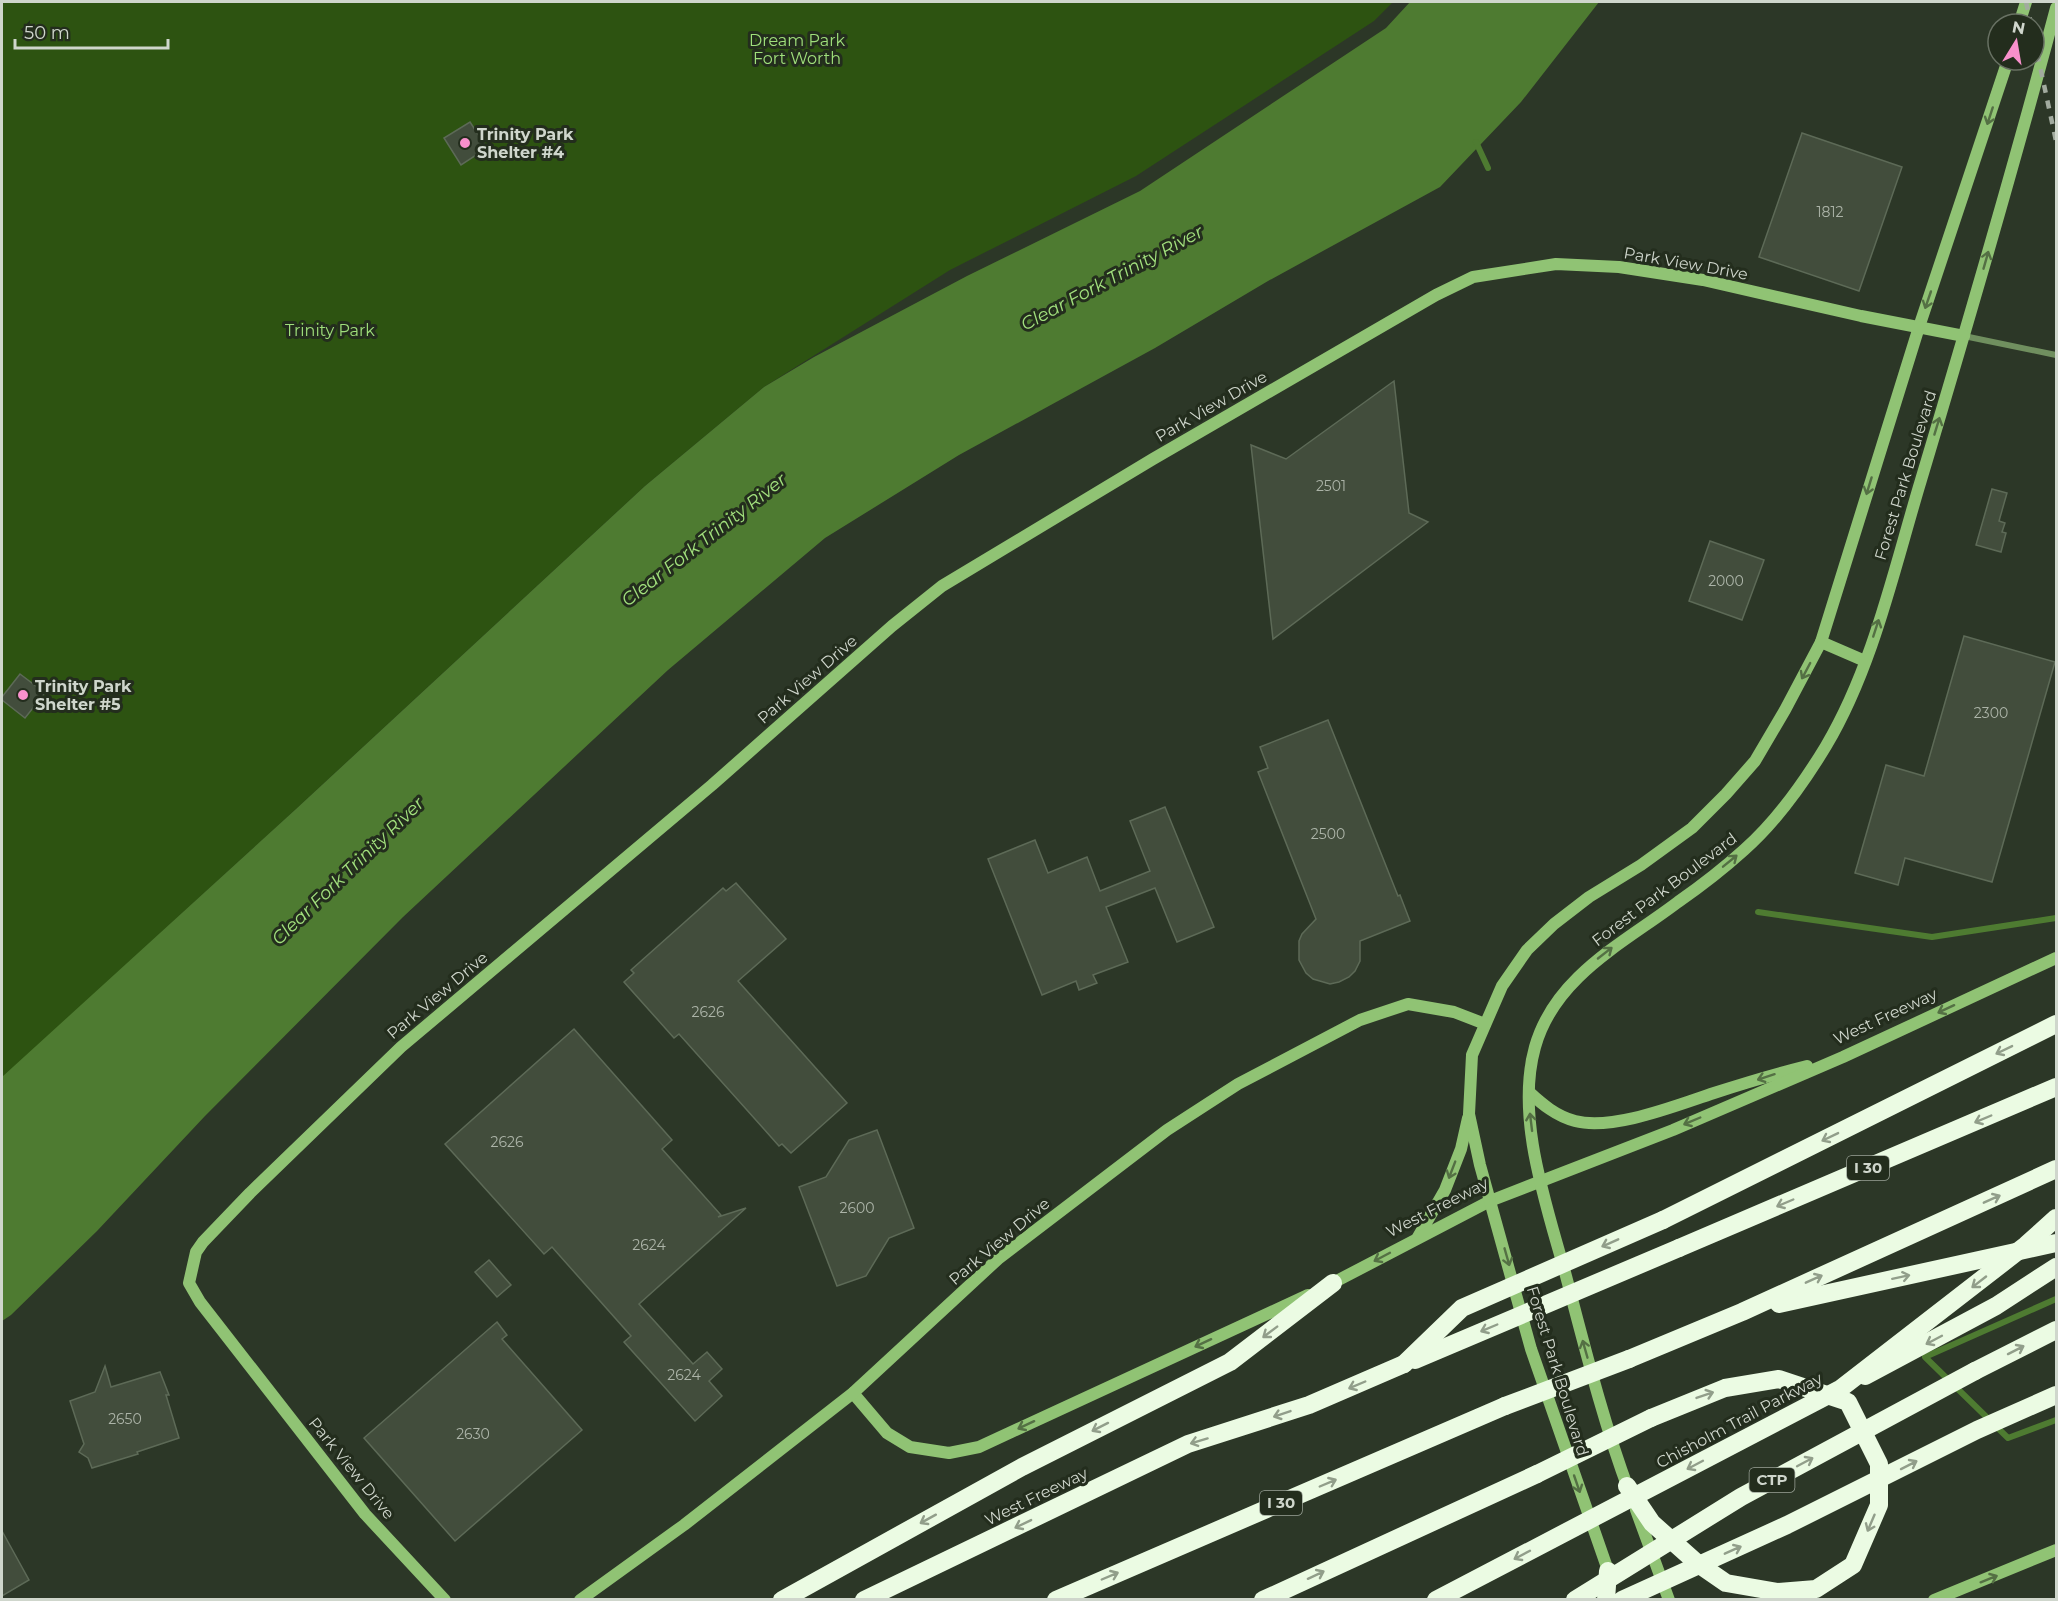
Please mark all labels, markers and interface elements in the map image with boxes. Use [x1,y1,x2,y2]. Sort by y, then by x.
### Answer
scale bar [15,12,168,50]
north arrow [1986,12,2046,72]
text: N [2011,17,2027,38]
text: 50 m [24,22,70,44]
park label: Dream Park Fort Worth [749,31,845,68]
one-way arrow [1984,106,1995,125]
place label: Trinity Park Shelter #4 [477,125,574,162]
marker: Trinity Park Shelter #4 [458,136,472,150]
house number: 1812 [1817,203,1844,221]
water label: Clear Fork Trinity River [1017,220,1208,335]
street label: Park View Drive [1622,243,1749,284]
one-way arrow [1981,251,1992,270]
one-way arrow [1922,291,1933,310]
park label: Trinity Park [285,321,375,340]
street label: Park View Drive [1152,367,1270,446]
street label: Forest Park Boulevard [1871,388,1940,562]
one-way arrow [1932,417,1943,436]
water label: Clear Fork Trinity River [617,468,791,611]
one-way arrow [1863,476,1874,495]
house number: 2501 [1316,477,1346,495]
house number: 2000 [1708,572,1744,590]
one-way arrow [1871,619,1882,638]
street label: Park View Drive [754,631,861,728]
one-way arrow [1800,661,1811,679]
place label: Trinity Park Shelter #5 [35,677,132,714]
marker: Trinity Park Shelter #5 [16,688,30,702]
house number: 2300 [1974,704,2008,722]
water label: Clear Fork Trinity River [267,792,429,950]
house number: 2500 [1311,825,1345,843]
street label: Forest Park Boulevard [1588,829,1741,950]
one-way arrow [1722,855,1738,868]
one-way arrow [1597,947,1613,960]
street label: Park View Drive [383,948,492,1043]
street label: West Freeway [1830,984,1940,1049]
house number: 2626 [692,1003,725,1021]
one-way arrow [1938,1004,1956,1016]
one-way arrow [1996,1045,2014,1057]
one-way arrow [1757,1072,1776,1083]
one-way arrow [1525,1113,1536,1133]
one-way arrow [1975,1113,1993,1125]
one-way arrow [1684,1116,1702,1127]
one-way arrow [1821,1132,1839,1144]
house number: 2626 [491,1133,524,1151]
road number: I 30 [1847,1156,1889,1180]
one-way arrow [1446,1160,1457,1179]
street label: West Freeway [1383,1173,1492,1241]
one-way arrow [1982,1192,2000,1204]
street label: Park View Drive [945,1194,1054,1289]
one-way arrow [1776,1198,1794,1209]
house number: 2600 [840,1199,874,1217]
house number: 2624 [632,1236,666,1254]
one-way arrow [1601,1238,1619,1250]
one-way arrow [1502,1247,1513,1266]
one-way arrow [1374,1251,1391,1263]
one-way arrow [1892,1270,1911,1282]
one-way arrow [1805,1273,1823,1285]
one-way arrow [1972,1275,1988,1288]
street label: Forest Park Boulevard [1523,1284,1592,1458]
one-way arrow [1481,1323,1499,1334]
one-way arrow [1262,1325,1278,1338]
one-way arrow [1925,1334,1943,1346]
one-way arrow [1195,1338,1213,1349]
one-way arrow [1579,1340,1590,1359]
one-way arrow [2006,1344,2024,1355]
house number: 2624 [667,1366,701,1384]
street label: Chisholm Trail Parkway [1653,1368,1826,1472]
one-way arrow [1348,1379,1366,1391]
one-way arrow [1695,1389,1714,1400]
house number: 2650 [108,1410,142,1428]
one-way arrow [1273,1410,1292,1421]
street label: Park View Drive [305,1414,399,1523]
one-way arrow [1018,1419,1036,1431]
one-way arrow [1092,1422,1110,1434]
house number: 2630 [456,1425,490,1443]
one-way arrow [1190,1436,1209,1447]
one-way arrow [1796,1456,1814,1467]
one-way arrow [1686,1459,1704,1471]
one-way arrow [1899,1459,1917,1470]
street label: West Freeway [982,1463,1091,1530]
road number: CTP [1750,1468,1794,1492]
one-way arrow [1572,1474,1583,1493]
one-way arrow [1318,1477,1336,1488]
road number: I 30 [1260,1491,1302,1515]
one-way arrow [920,1513,937,1525]
one-way arrow [1865,1513,1876,1532]
one-way arrow [1014,1518,1032,1530]
one-way arrow [1724,1543,1742,1555]
one-way arrow [1514,1549,1531,1561]
one-way arrow [1307,1569,1325,1581]
one-way arrow [1101,1570,1119,1581]
one-way arrow [1979,1573,1997,1584]

